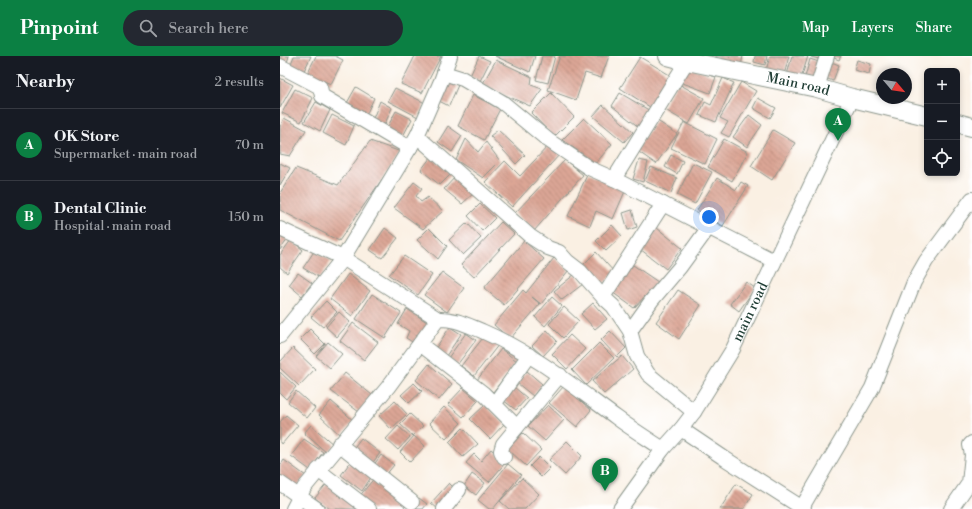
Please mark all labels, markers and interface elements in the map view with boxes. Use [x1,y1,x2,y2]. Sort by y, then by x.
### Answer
search box [123,10,403,46]
text: Pinpoint [20,16,99,40]
icon: search [137,17,159,39]
text: Search here [169,19,249,38]
text: Map [802,19,829,37]
text: Layers [851,19,894,37]
text: Share [916,19,952,37]
north arrow [876,68,912,104]
map controls [924,68,960,176]
button: + [924,68,960,104]
street label: Main road [765,69,832,100]
text: Nearby [16,71,75,93]
text: 2 results [215,74,264,90]
button: − [924,104,960,140]
pin: A [825,108,851,141]
text: OK Store [54,127,119,146]
text: A [24,137,34,153]
text: 70 m [235,137,264,153]
button: locate [924,140,960,176]
text: Supermarket · main road [54,146,197,162]
text: Dental Clinic [54,199,147,218]
your location [699,207,719,227]
text: B [24,209,34,225]
text: 150 m [229,209,264,225]
text: Hospital · main road [54,218,171,234]
street label: main road [729,279,772,345]
pin: B [592,458,618,491]

